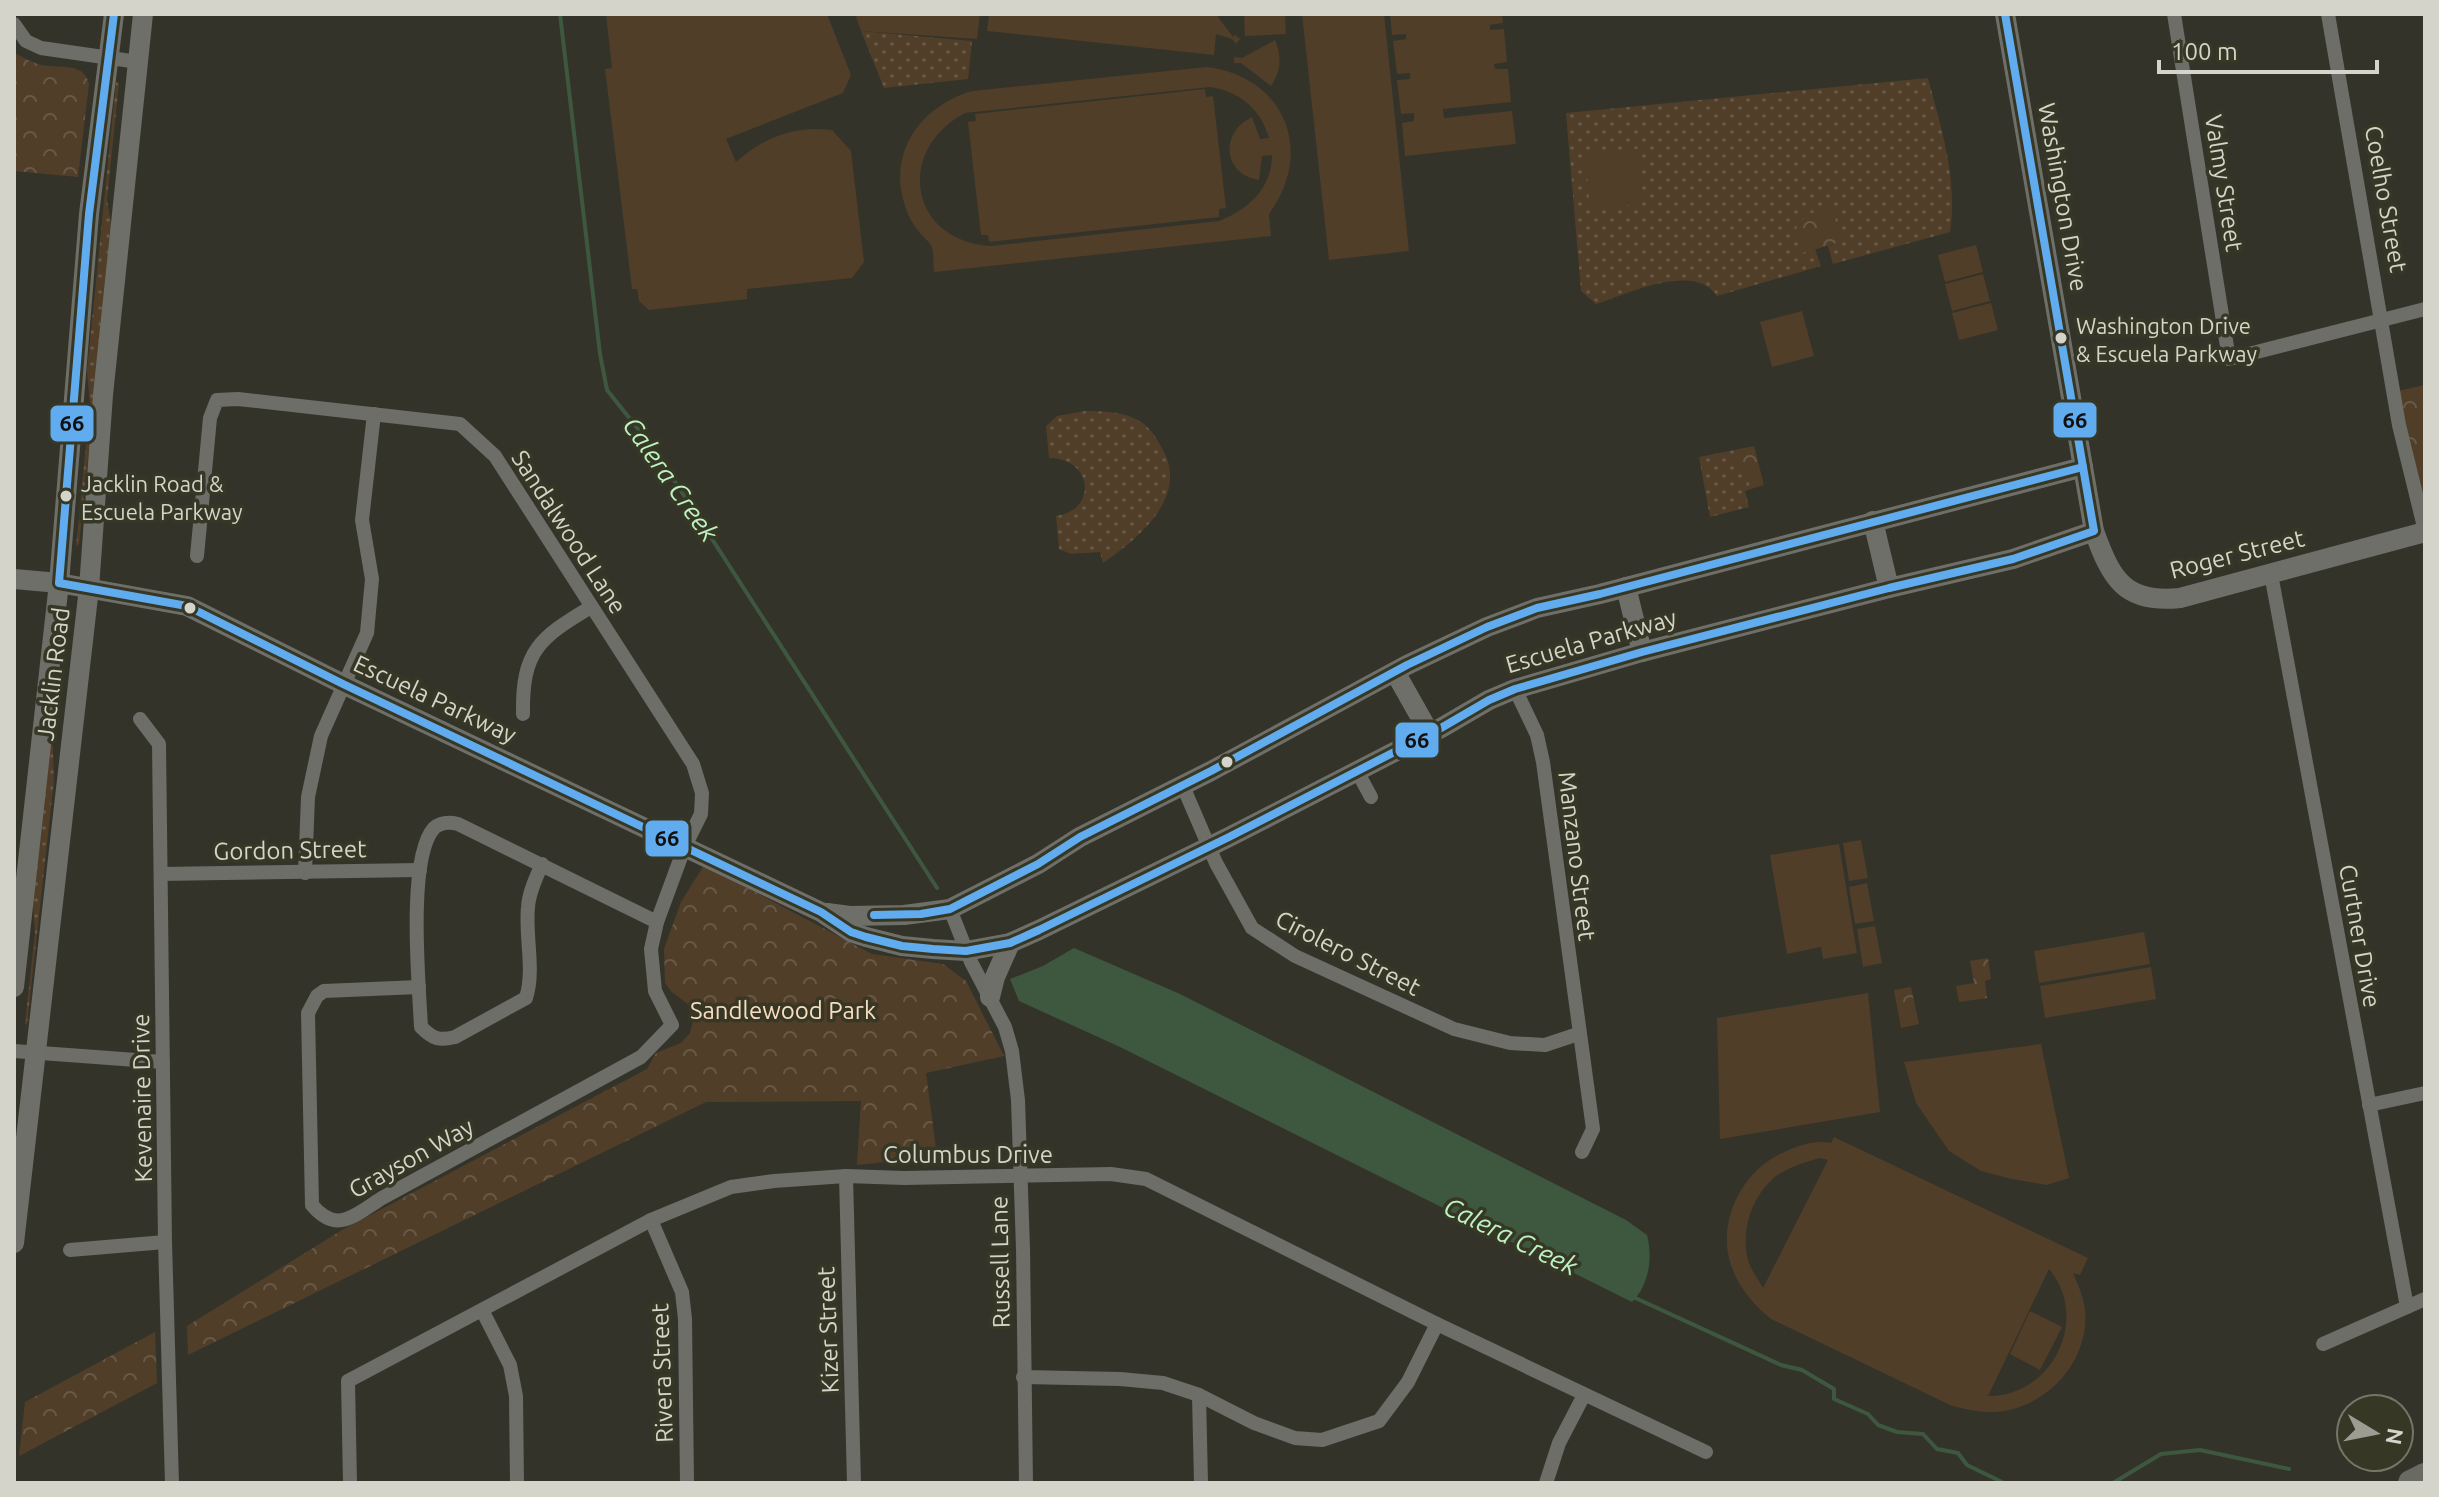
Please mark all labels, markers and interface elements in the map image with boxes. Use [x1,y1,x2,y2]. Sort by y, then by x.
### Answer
scale bar [2159,24,2377,74]
text: 100 m [2171,38,2238,65]
street label: Washington Drive [2033,101,2093,293]
street label: Valmy Street [2200,113,2248,254]
street label: Coelho Street [2360,124,2412,275]
place label: Washington Drive & Escuela Parkway [2076,313,2258,366]
marker: Washington Drive & Escuela Parkway [2053,330,2069,346]
line badge: 66 [2052,401,2098,439]
line badge: 66 [49,404,95,443]
text: 66 [2063,407,2087,432]
text: 66 [60,410,84,435]
water label: Calera Creek [617,411,725,547]
street label: Sandalwood Lane [506,445,632,619]
place label: Jacklin Road & Escuela Parkway [81,471,243,524]
marker: Jacklin Road & Escuela Parkway [58,488,74,504]
street label: Roger Street [2167,524,2308,584]
unlabelled marker [182,600,198,616]
street label: Escuela Parkway [1503,604,1680,678]
street label: Jacklin Road [31,606,75,742]
street label: Escuela Parkway [349,649,521,749]
line badge: 66 [1394,721,1440,759]
text: 66 [1405,727,1429,752]
unlabelled marker [1219,754,1235,770]
street label: Manzano Street [1553,770,1601,943]
line badge: 66 [644,819,690,858]
text: 66 [655,825,679,850]
street label: Gordon Street [213,835,367,865]
street label: Curtner Drive [2334,862,2386,1010]
street label: Cirolero Street [1271,905,1425,1001]
park label: Sandlewood Park [690,997,876,1024]
street label: Kevenaire Drive [127,1013,157,1183]
street label: Grayson Way [344,1113,478,1203]
street label: Columbus Drive [883,1141,1053,1168]
water label: Calera Creek [1439,1191,1583,1281]
street label: Russell Lane [985,1196,1015,1328]
street label: Kizer Street [812,1266,844,1394]
street label: Rivera Street [646,1302,678,1443]
north arrow [2335,1393,2415,1473]
text: N [2381,1426,2409,1447]

